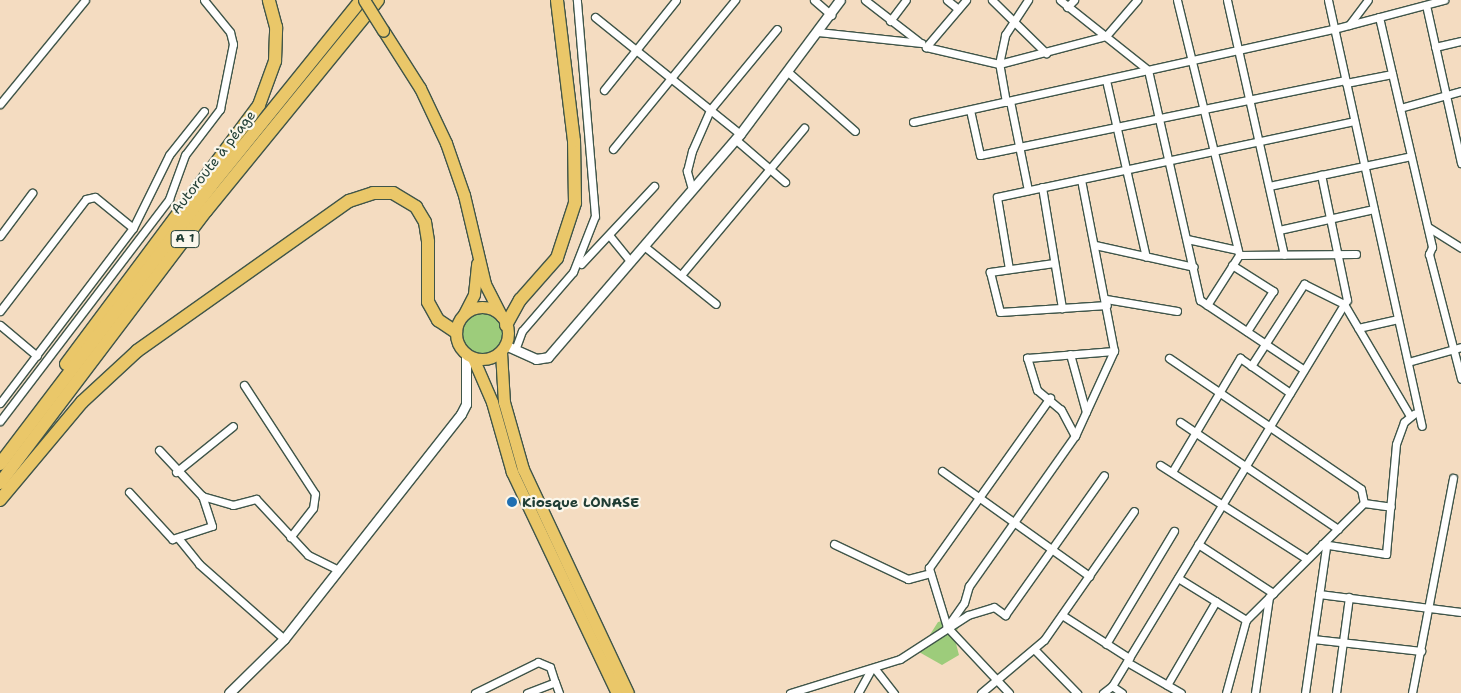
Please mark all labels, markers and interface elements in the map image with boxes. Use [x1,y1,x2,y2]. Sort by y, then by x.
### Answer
street label: Autoroute à péage [167,107,259,217]
road number: A 1 [170,230,200,248]
place label: Kiosque LONASE [522,494,639,510]
marker: Kiosque LONASE [506,496,518,508]

